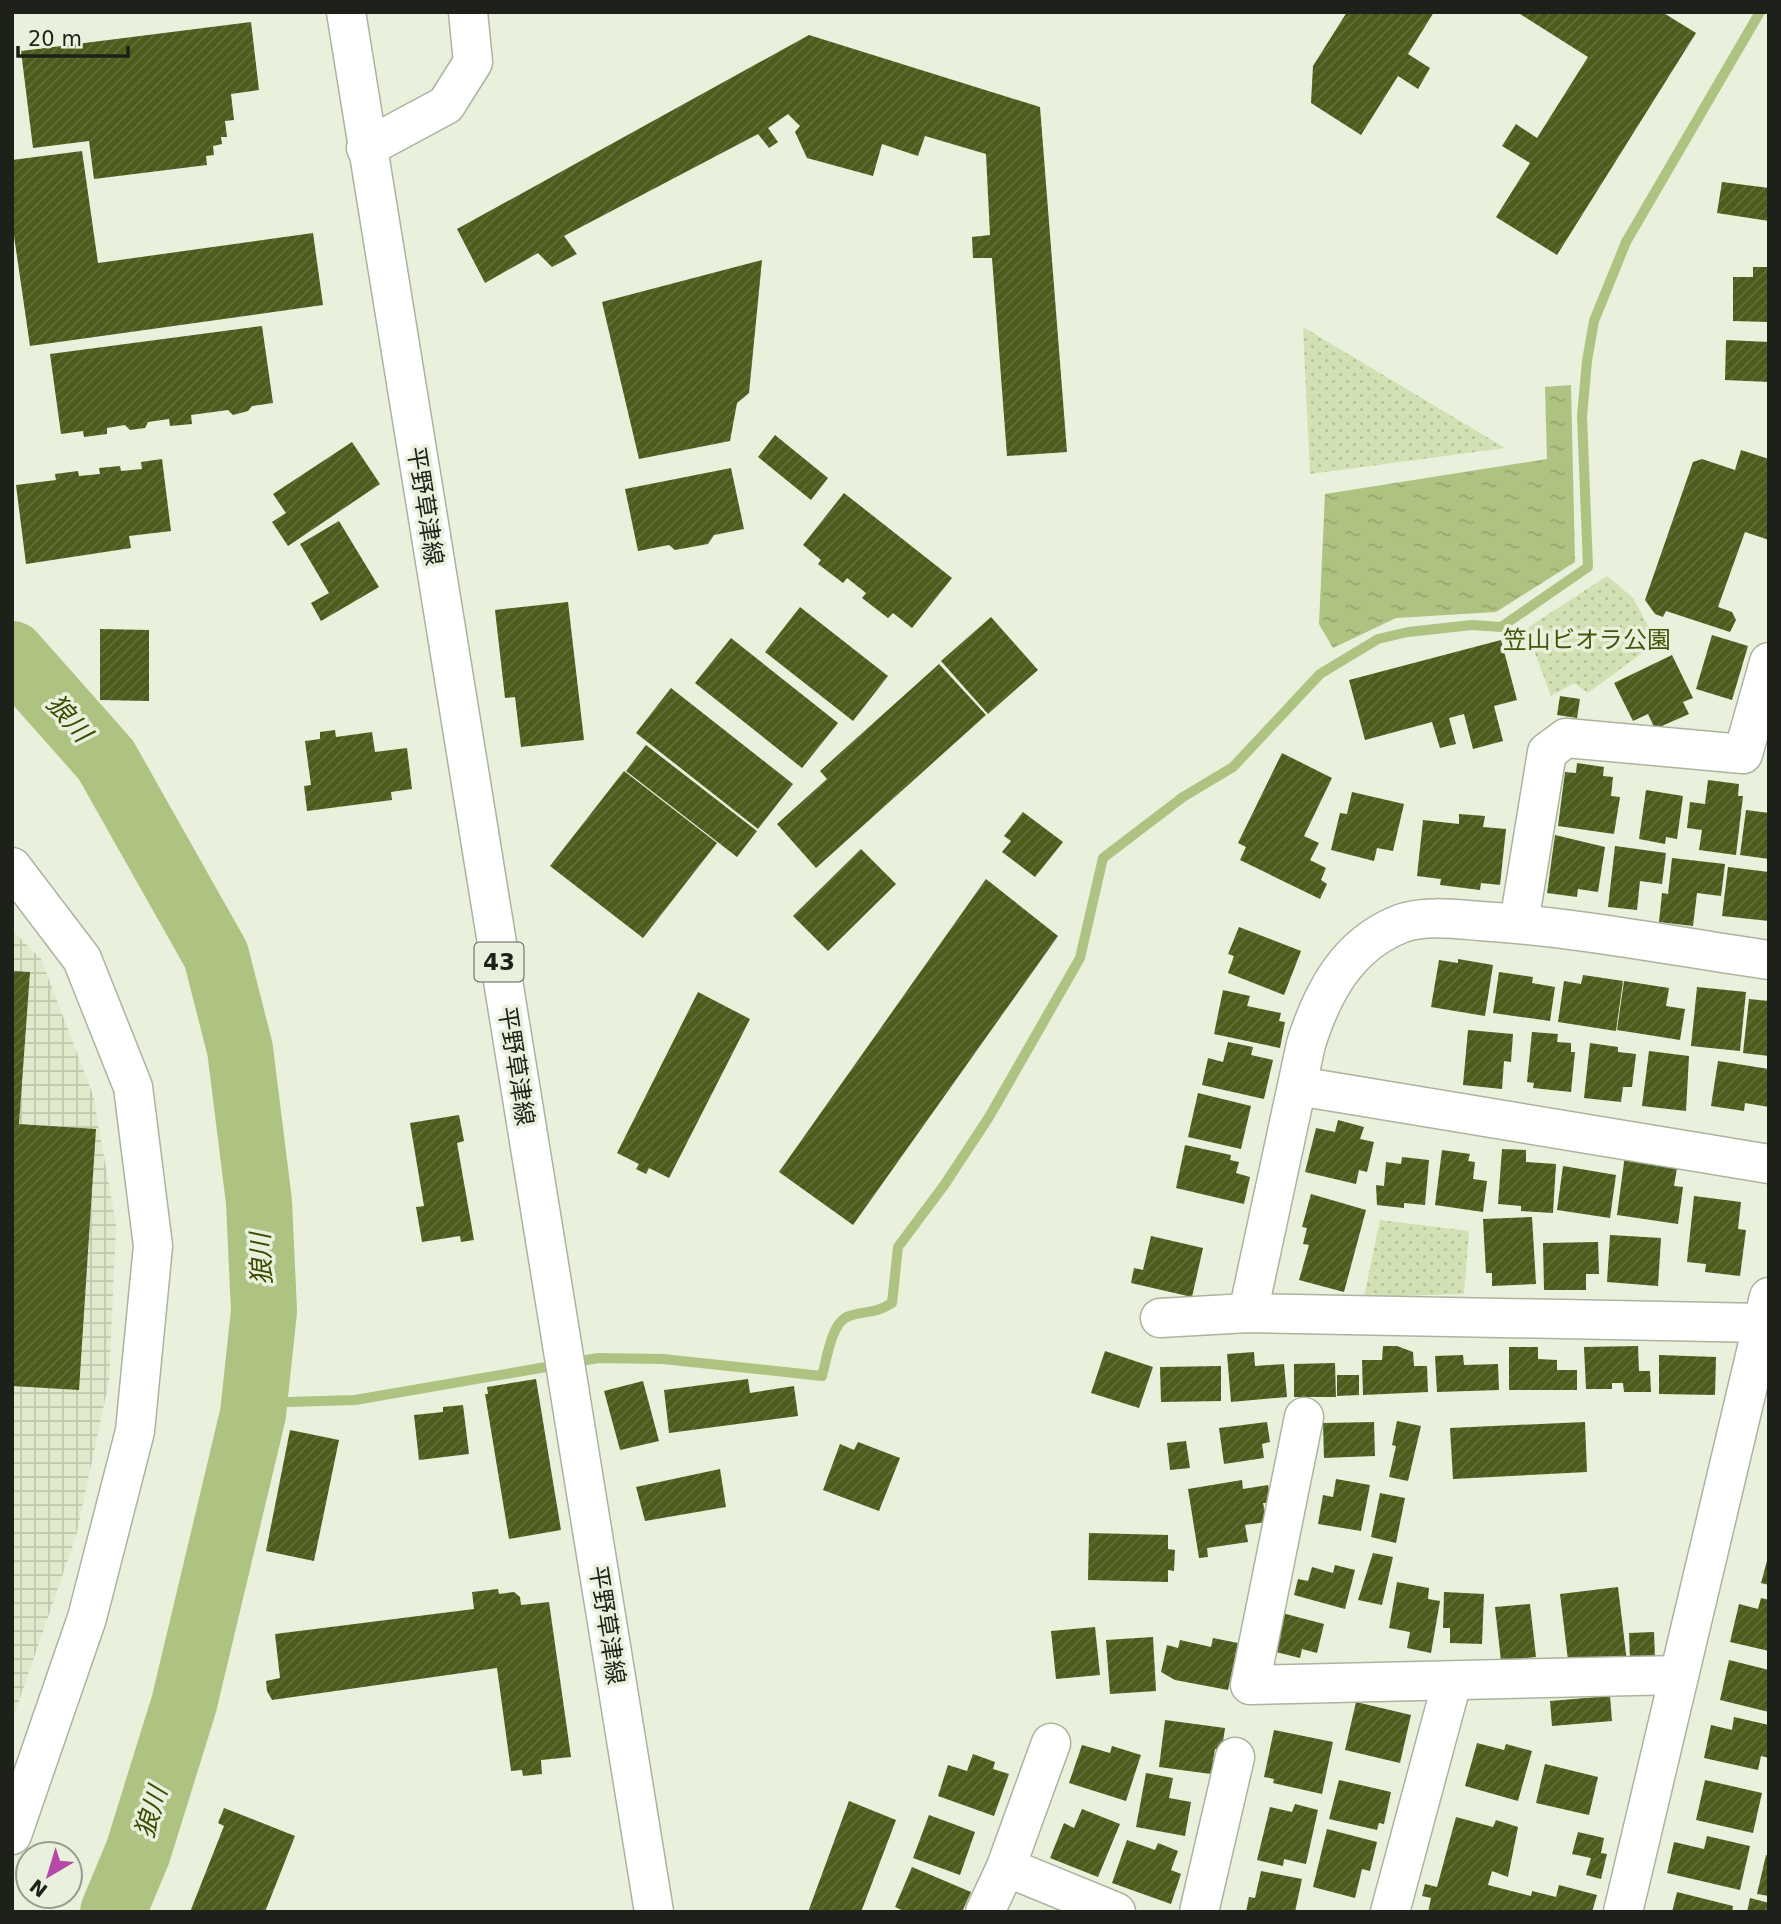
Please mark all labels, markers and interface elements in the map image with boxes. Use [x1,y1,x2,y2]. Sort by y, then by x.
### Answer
scale bar [18,14,128,58]
text: 20 m [28,27,82,51]
street label: 平野草津線 [402,445,448,567]
park label: 笠山ビオラ公園 [1503,626,1671,654]
water label: 狼川 [41,689,99,750]
road number: 43 [475,942,524,981]
street label: 平野草津線 [493,1005,539,1127]
water label: 狼川 [245,1230,277,1286]
street label: 平野草津線 [584,1564,630,1686]
water label: 狼川 [129,1780,174,1841]
north arrow [14,1840,84,1910]
text: N [25,1875,52,1902]

